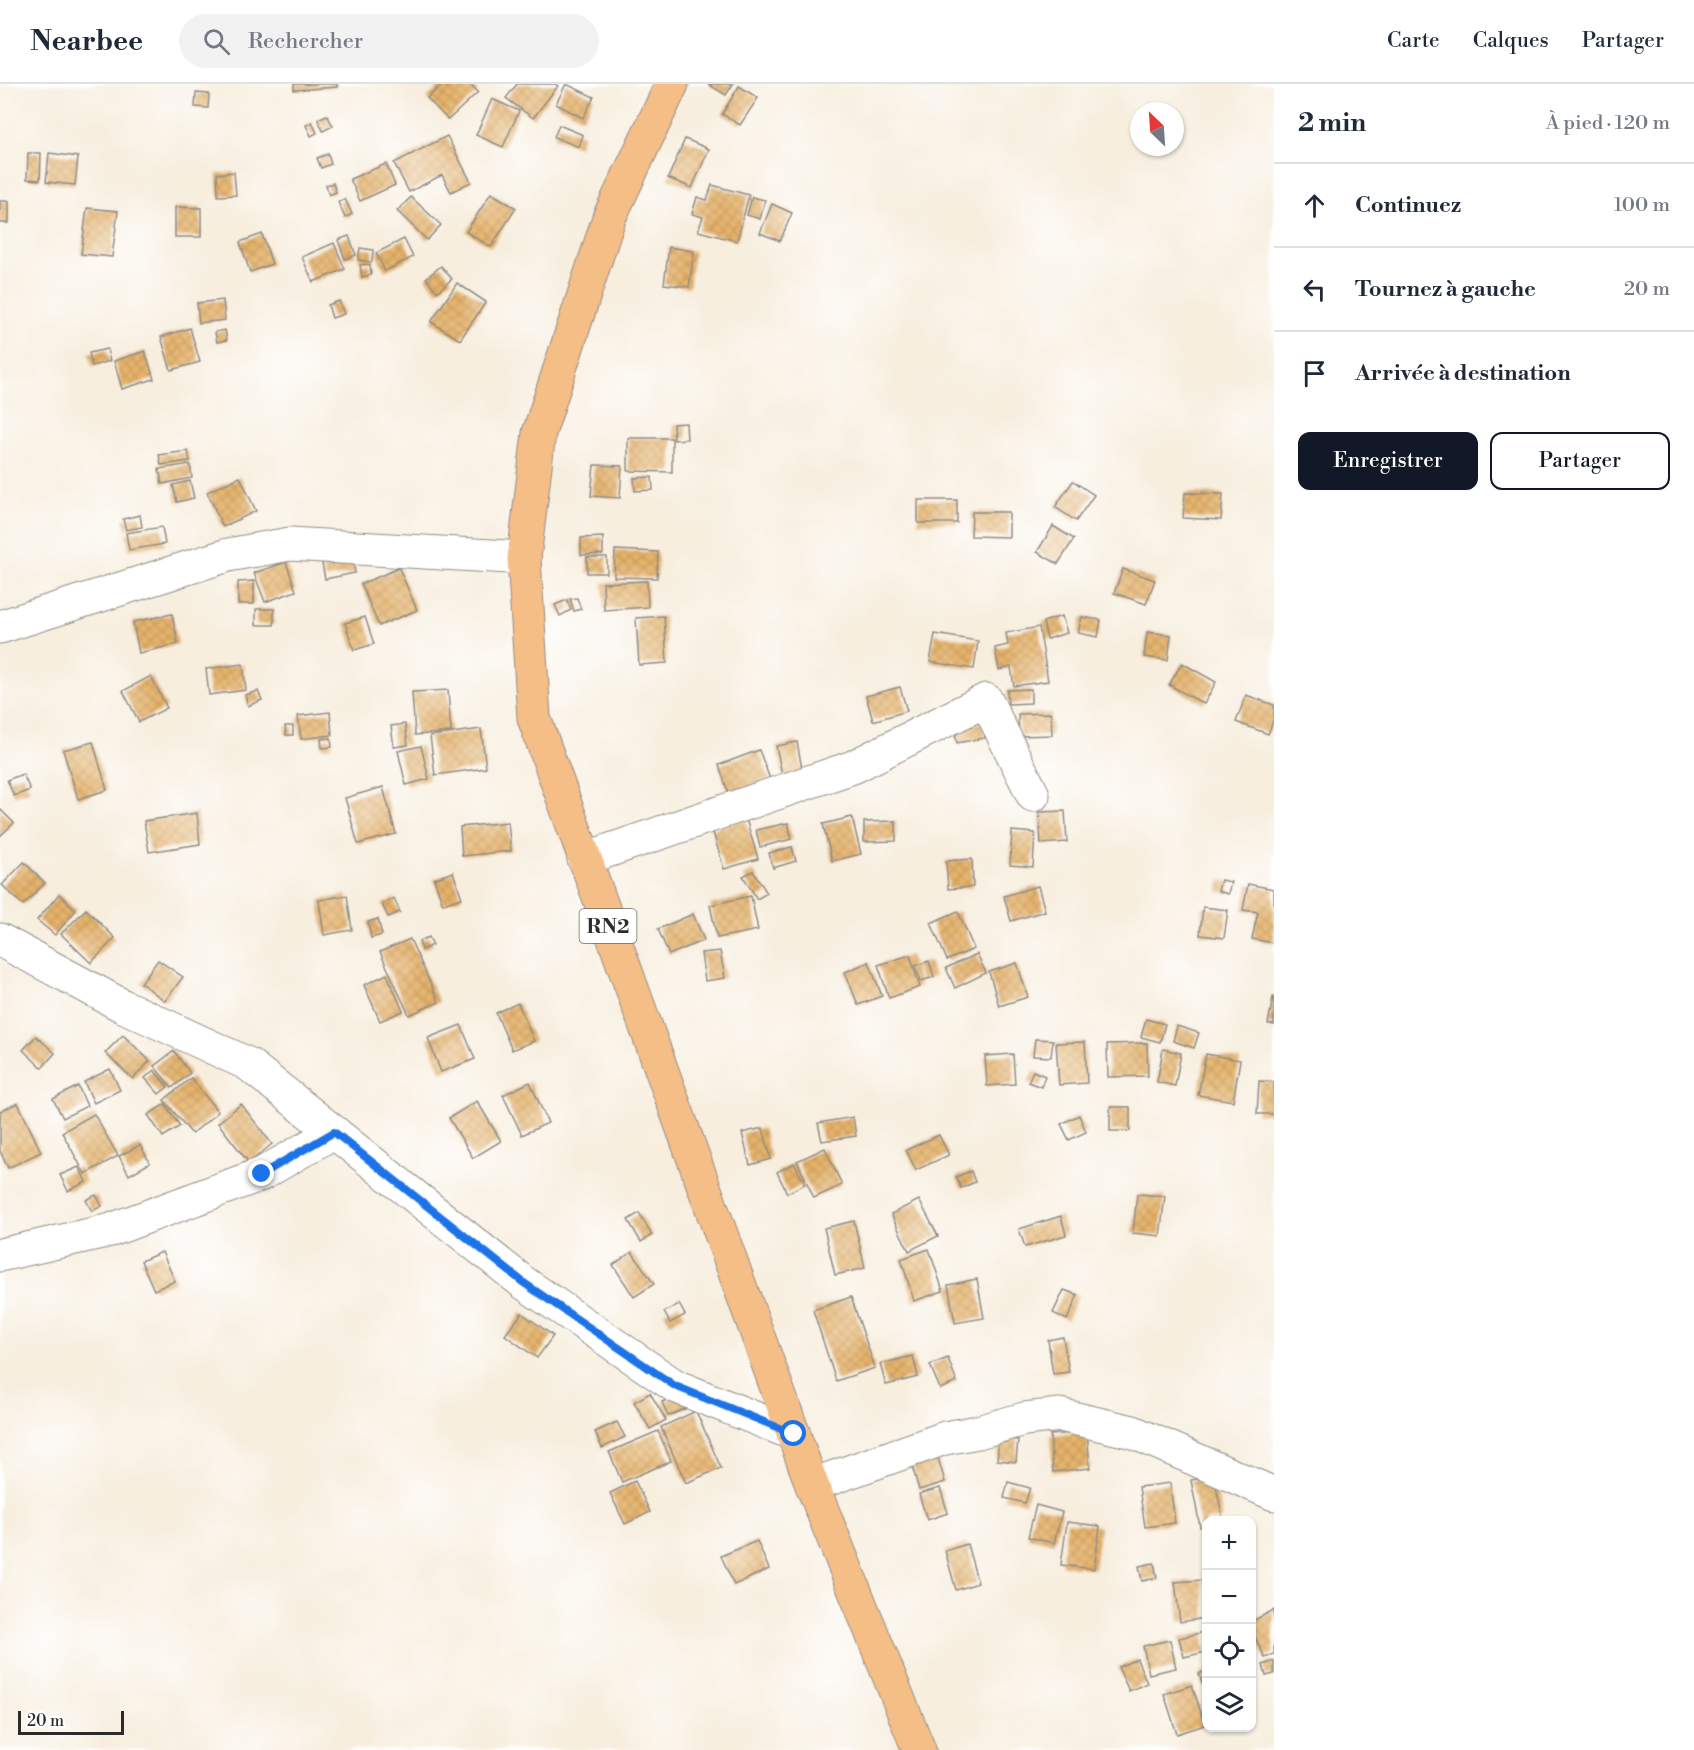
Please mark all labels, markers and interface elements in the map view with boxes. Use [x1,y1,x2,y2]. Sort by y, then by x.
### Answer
search box [179,14,599,68]
text: Nearbee [30,24,143,59]
icon: search [200,25,233,58]
text: Rechercher [248,28,363,55]
text: Carte [1387,28,1440,54]
text: Calques [1473,28,1549,54]
text: Partager [1582,28,1664,54]
north arrow [1130,102,1184,156]
text: 2 min [1298,107,1366,139]
text: À pied · 120 m [1546,111,1670,136]
icon: ahead [1298,189,1331,222]
text: Continuez [1355,192,1461,219]
text: 100 m [1614,193,1670,218]
icon: left [1298,273,1331,306]
text: Tournez à gauche [1355,276,1536,303]
text: 20 m [1624,277,1670,302]
icon: arrive [1298,357,1331,390]
text: Arrivée à destination [1355,360,1571,387]
button: Enregistrer [1298,432,1478,490]
button: Partager [1490,432,1670,490]
road number: RN2 [580,909,636,943]
route end [248,1160,274,1186]
route start [780,1420,806,1446]
map controls [1202,1516,1256,1732]
button: + [1202,1516,1256,1570]
button: − [1202,1570,1256,1624]
button: locate [1202,1624,1256,1678]
button: layers [1202,1678,1256,1732]
scale bar [18,1708,124,1736]
text: 20 m [27,1711,64,1731]

